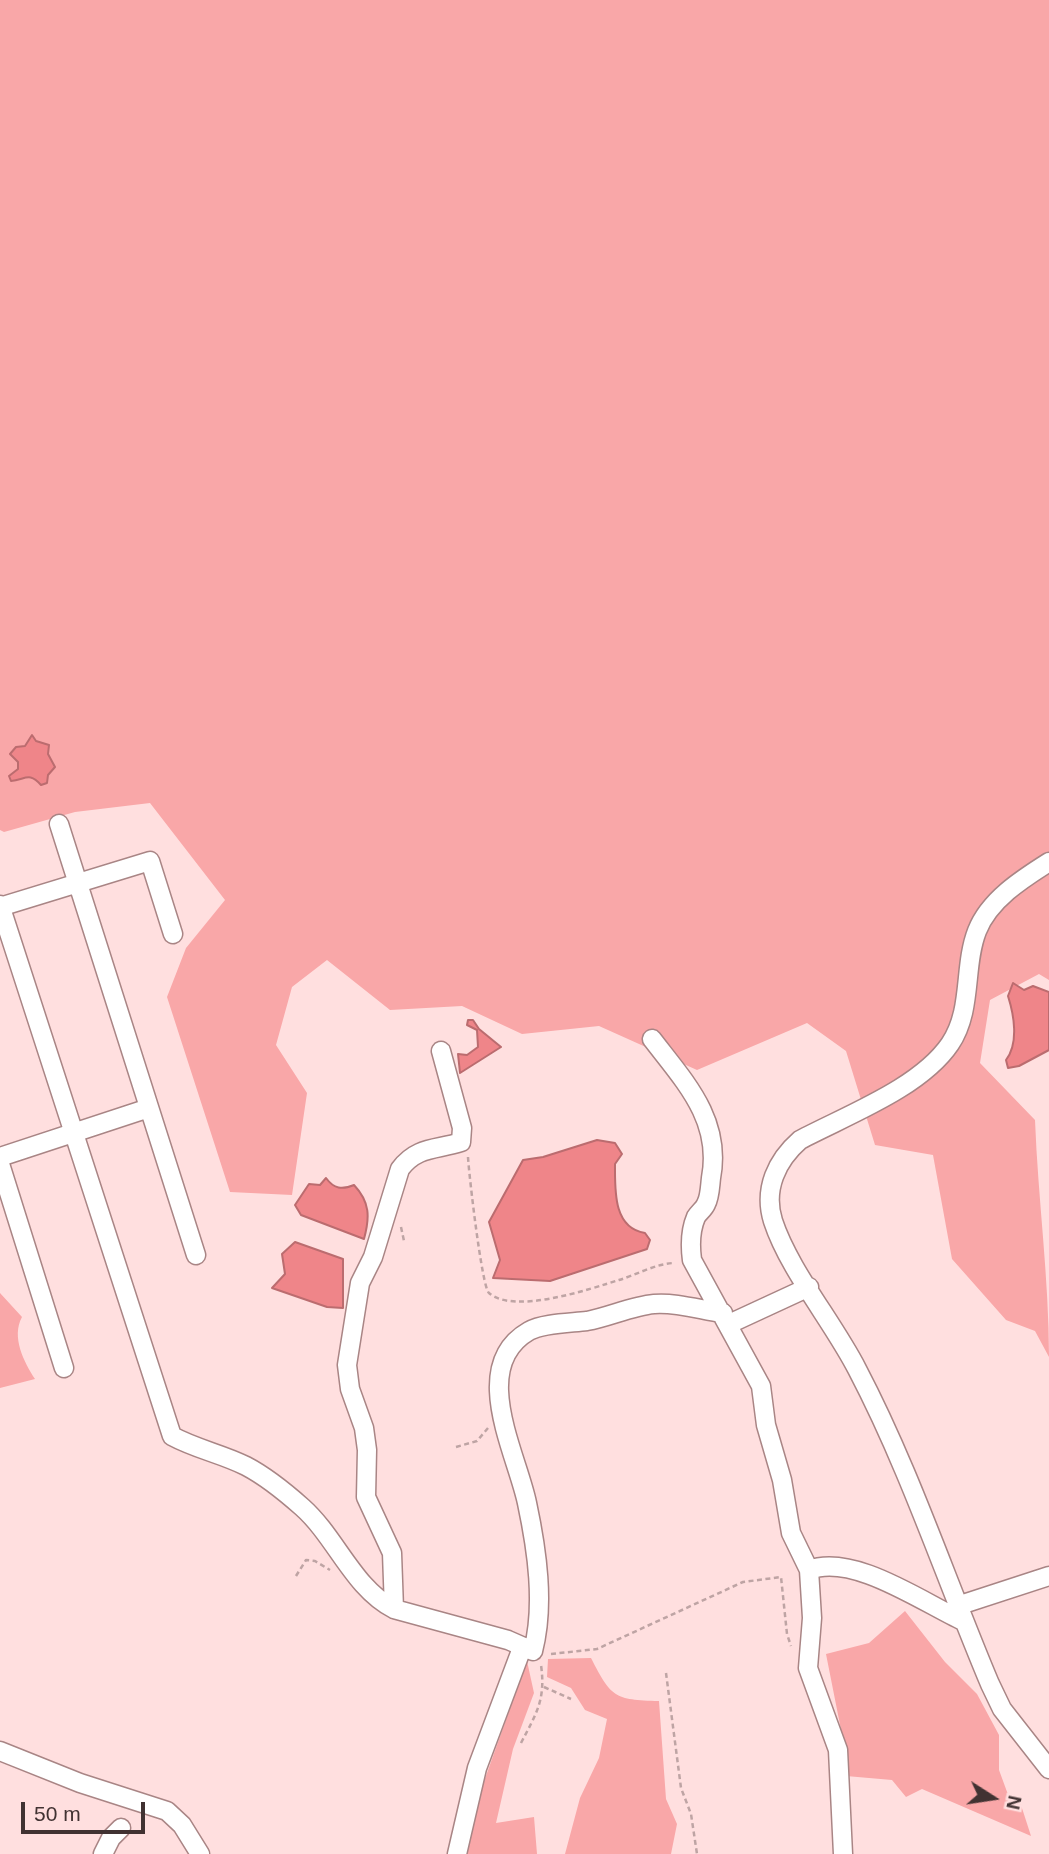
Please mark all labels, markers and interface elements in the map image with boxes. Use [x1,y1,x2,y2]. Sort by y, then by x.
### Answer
north arrow [958,1763,1028,1833]
scale bar [24,1787,149,1831]
text: N [1002,1794,1026,1811]
text: 50 m [34,1802,81,1825]

